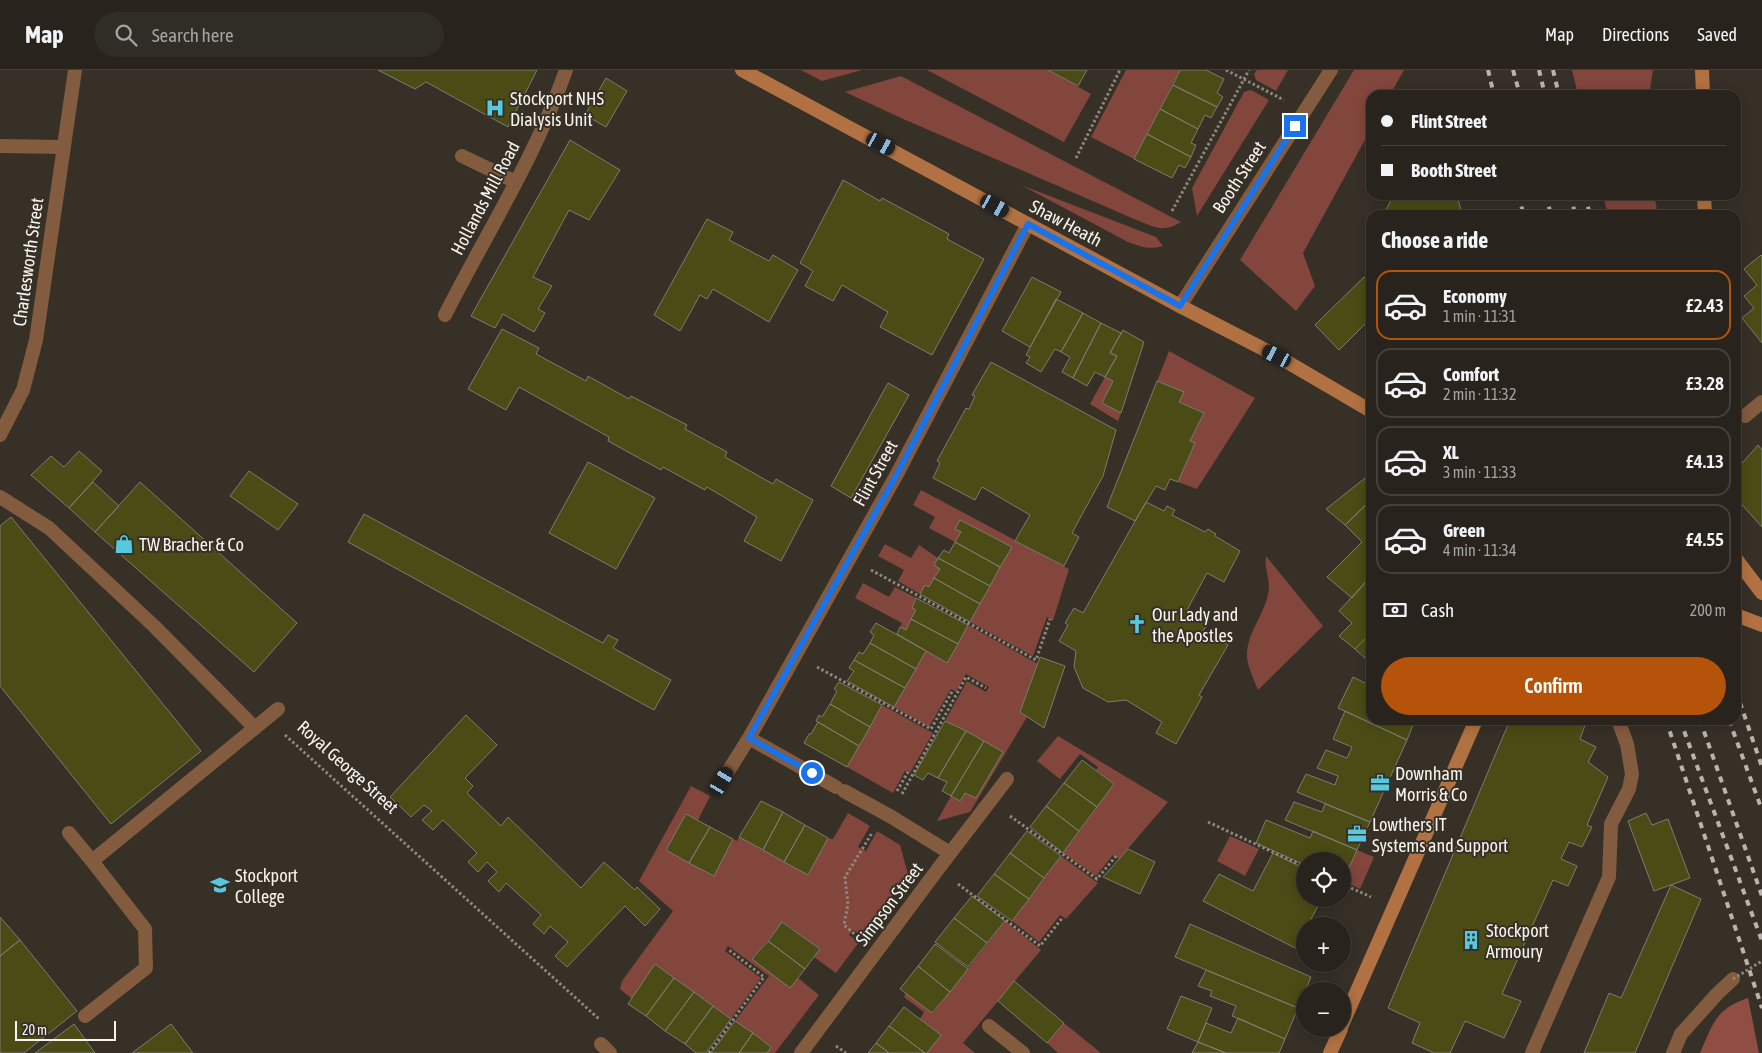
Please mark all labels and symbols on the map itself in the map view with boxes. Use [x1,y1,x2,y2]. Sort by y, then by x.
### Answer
place label: Stockport NHS Dialysis Unit [510,88,604,130]
hospital icon: Stockport NHS Dialysis Unit [484,97,506,119]
route end [1284,115,1306,137]
car [864,130,897,158]
street label: Booth Street [1208,137,1270,217]
street label: Hollands Mill Road [446,138,524,258]
car [978,192,1011,220]
street label: Shaw Heath [1026,195,1106,251]
street label: Charlesworth Street [9,196,47,328]
car [1260,343,1293,369]
street label: Flint Street [848,436,902,510]
shop icon: TW Bracher & Co [113,533,135,555]
place label: TW Bracher & Co [139,534,244,555]
place label: Our Lady and the Apostles [1152,604,1238,646]
church icon: Our Lady and the Apostles [1126,613,1148,635]
street label: Royal George Street [293,716,403,818]
route start [801,762,823,784]
place label: Downham Morris & Co [1395,763,1468,805]
car [707,764,736,798]
office icon: Downham Morris & Co [1369,772,1391,794]
place label: Lowthers IT Systems and Support [1372,814,1508,856]
office icon: Lowthers IT Systems and Support [1346,823,1368,845]
street label: Simpson Street [851,858,927,950]
place label: Stockport College [235,865,298,907]
school or university icon: Stockport College [209,874,231,896]
place label: Stockport Armoury [1486,920,1549,962]
building icon: Stockport Armoury [1460,929,1482,951]
scale bar [15,1018,116,1041]

